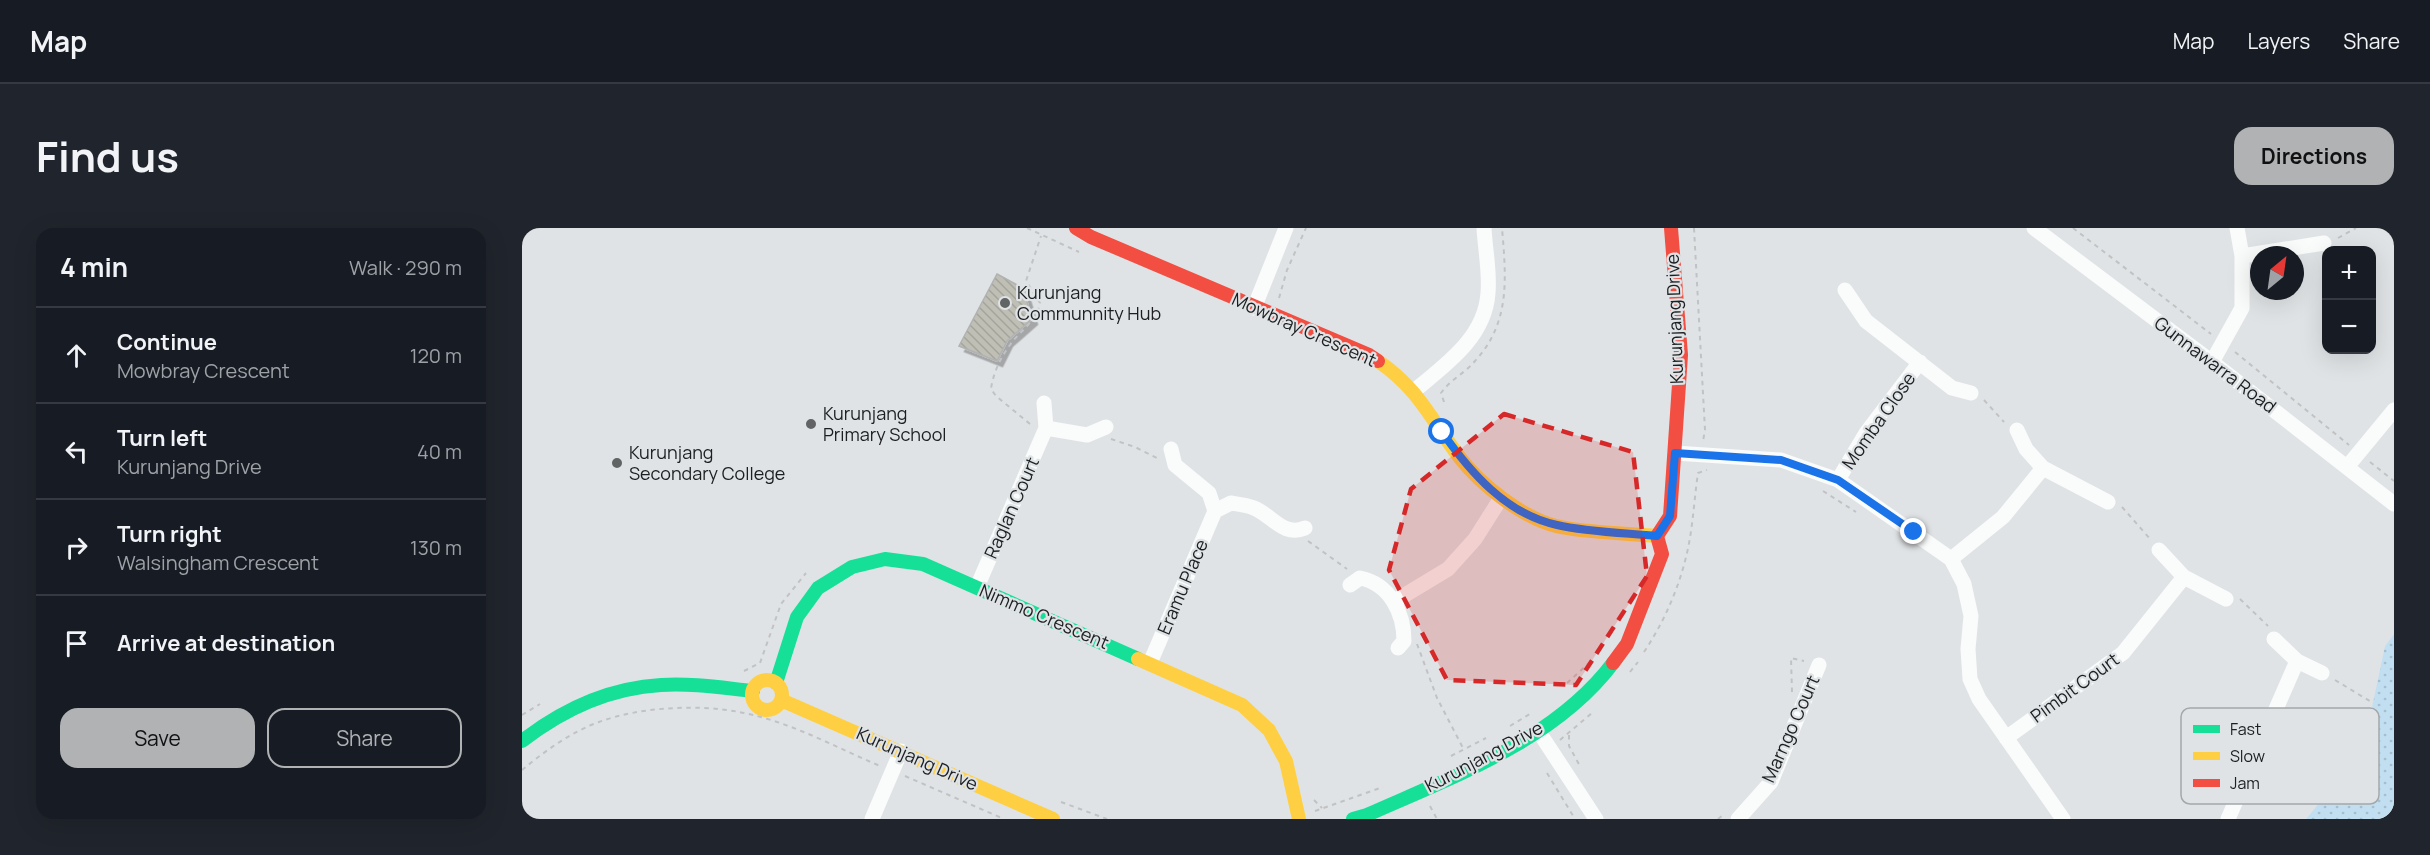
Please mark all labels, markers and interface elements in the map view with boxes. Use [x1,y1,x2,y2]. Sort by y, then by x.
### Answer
text: Map [30,22,87,60]
text: Map [2173,27,2214,55]
text: Layers [2247,27,2310,55]
text: Share [2343,27,2400,55]
text: Find us [36,127,179,185]
button: Directions [2234,127,2394,185]
north arrow [2250,246,2304,300]
map controls [2322,246,2376,354]
button: + [2322,246,2376,300]
text: 4 min [60,249,128,285]
text: Walk · 290 m [349,254,462,281]
street label: Kurunjang Drive [1660,254,1688,384]
place label: Kurunjang Communnity Hub [1017,280,1161,325]
street label: Mowbray Crescent [1228,286,1380,372]
marker: Kurunjang Communnity Hub [998,296,1012,310]
button: − [2322,300,2376,354]
street label: Gunnawarra Road [2150,311,2281,418]
text: Continue [117,327,217,357]
icon: ahead [60,339,93,372]
text: 120 m [410,342,462,369]
text: Mowbray Crescent [117,357,290,384]
street label: Momba Close [1836,367,1920,474]
place label: Kurunjang Primary School [823,401,947,446]
marker: Kurunjang Primary School [804,417,818,431]
route start [1428,418,1454,444]
text: Turn left [117,423,207,453]
icon: left [60,435,93,468]
text: 40 m [417,438,462,465]
place label: Kurunjang Secondary College [629,440,785,485]
text: Kurunjang Drive [117,453,262,480]
street label: Raglan Court [978,453,1044,562]
marker: Kurunjang Secondary College [610,456,624,470]
route end [1900,518,1926,544]
text: Turn right [117,519,222,549]
icon: right [60,531,93,564]
text: 130 m [410,534,462,561]
street label: Eramu Place [1151,535,1213,638]
text: Walsingham Crescent [117,549,319,576]
street label: Nimmo Crescent [976,578,1113,654]
icon: arrive [60,627,93,660]
text: Arrive at destination [117,628,335,658]
street label: Pimbit Court [2025,647,2124,727]
street label: Marngo Court [1756,671,1824,786]
button: Save [60,708,255,768]
button: Share [267,708,462,768]
legend [2181,708,2379,804]
street label: Kurunjang Drive [1420,715,1547,797]
text: Fast [2230,718,2261,740]
street label: Kurunjang Drive [853,721,982,796]
text: Slow [2230,745,2265,767]
text: Jam [2230,772,2260,794]

